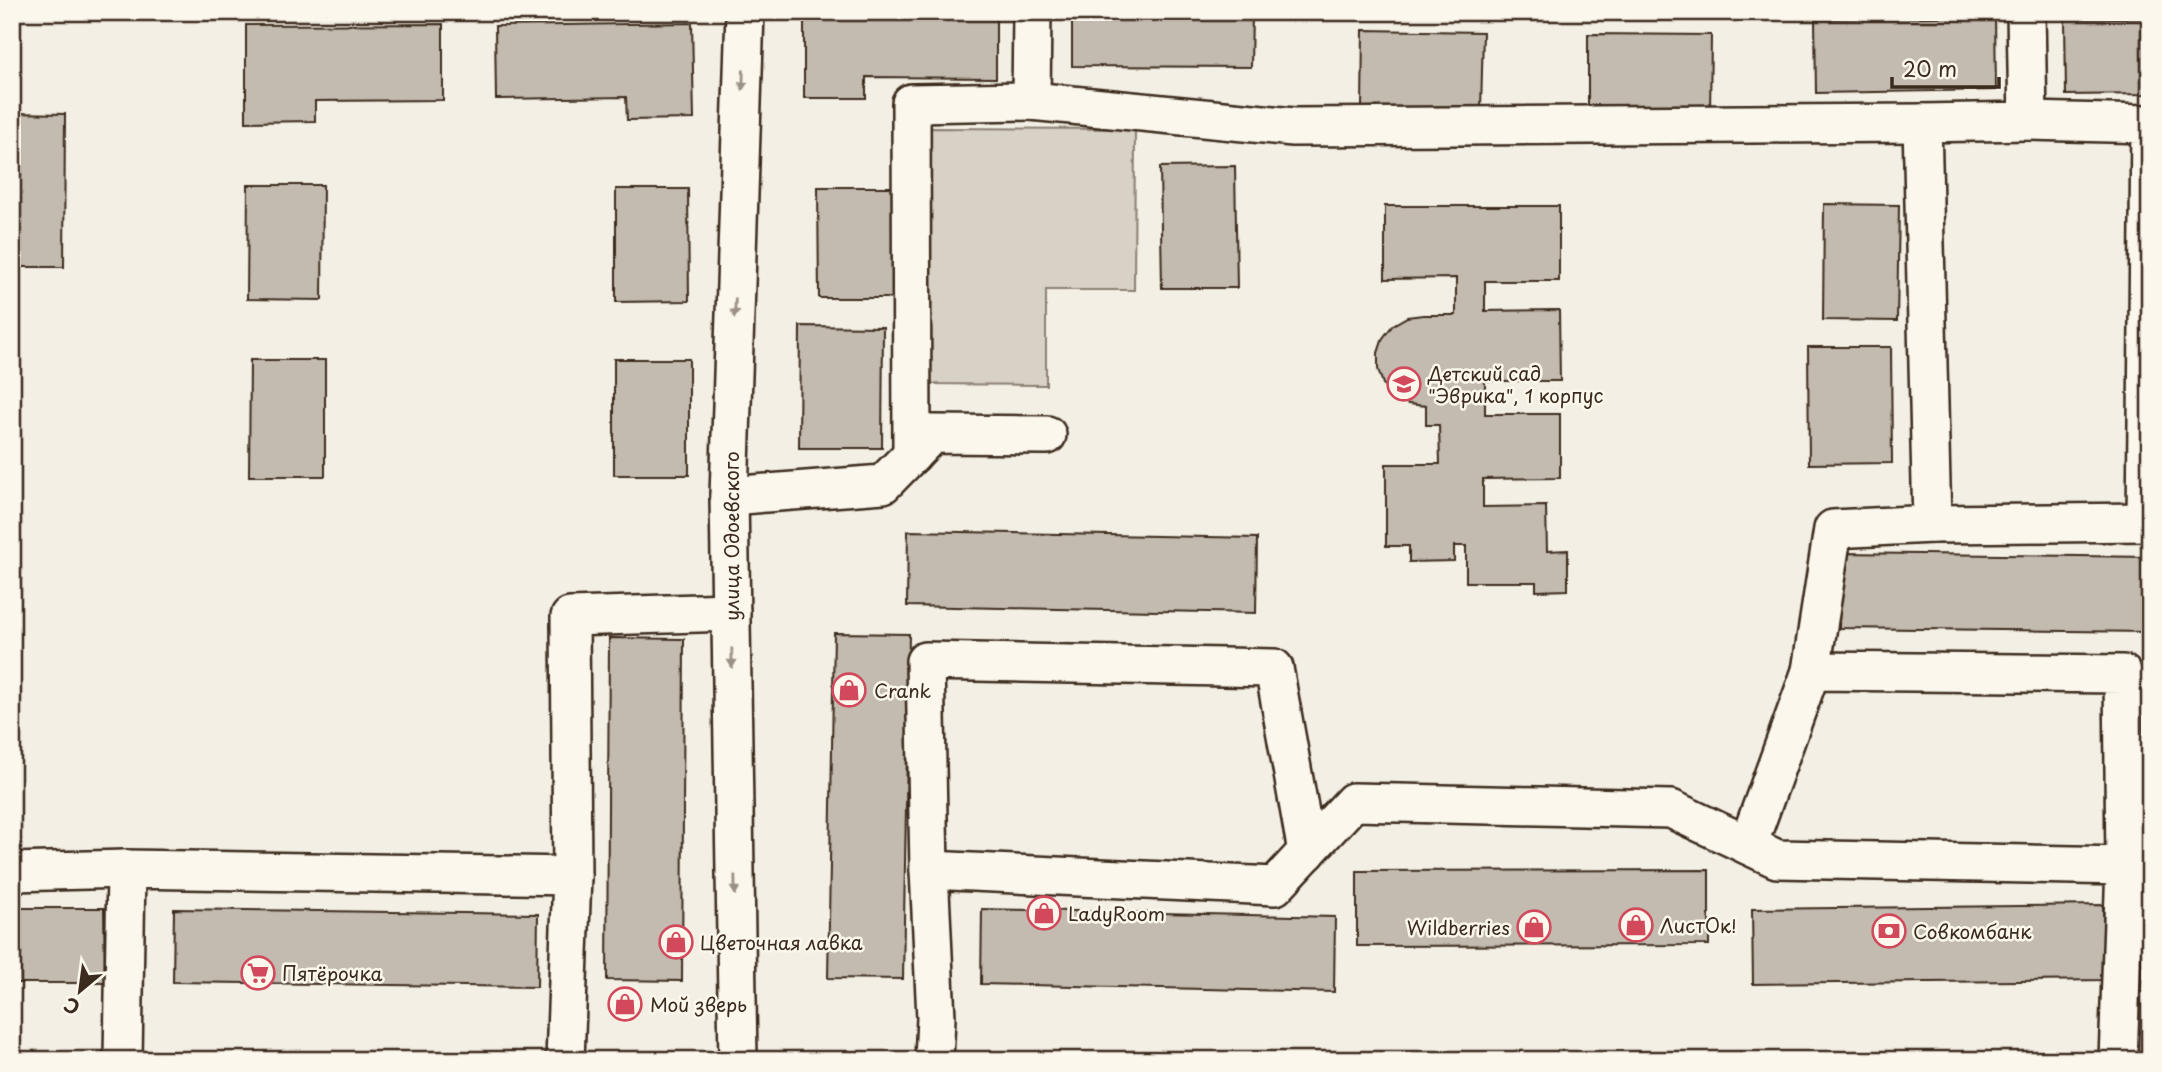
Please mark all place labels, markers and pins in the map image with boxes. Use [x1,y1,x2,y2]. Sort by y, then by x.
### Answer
place label: Детский сад "Эврика", 1 корпус [1427,359,1604,409]
school or university icon: Детский сад "Эврика", 1 корпус [1385,365,1423,403]
shop icon: Crank [830,671,868,709]
place label: Crank [874,676,932,704]
shop icon: LadyRoom [1025,894,1063,932]
place label: LadyRoom [1068,899,1165,927]
shop icon: ЛистОк! [1617,906,1655,944]
shop icon: Wildberries [1515,908,1553,946]
place label: ЛистОк! [1660,911,1737,939]
bank icon: Совкомбанк [1870,912,1908,950]
place label: Wildberries [1407,913,1510,941]
place label: Совкомбанк [1913,917,2032,945]
shop icon: Цветочная лавка [657,923,695,961]
place label: Цветочная лавка [700,928,863,956]
supermarket icon: Пятёрочка [239,954,277,992]
place label: Пятёрочка [282,959,383,987]
shop icon: Мой зверь [606,985,644,1023]
place label: Мой зверь [650,990,747,1018]

